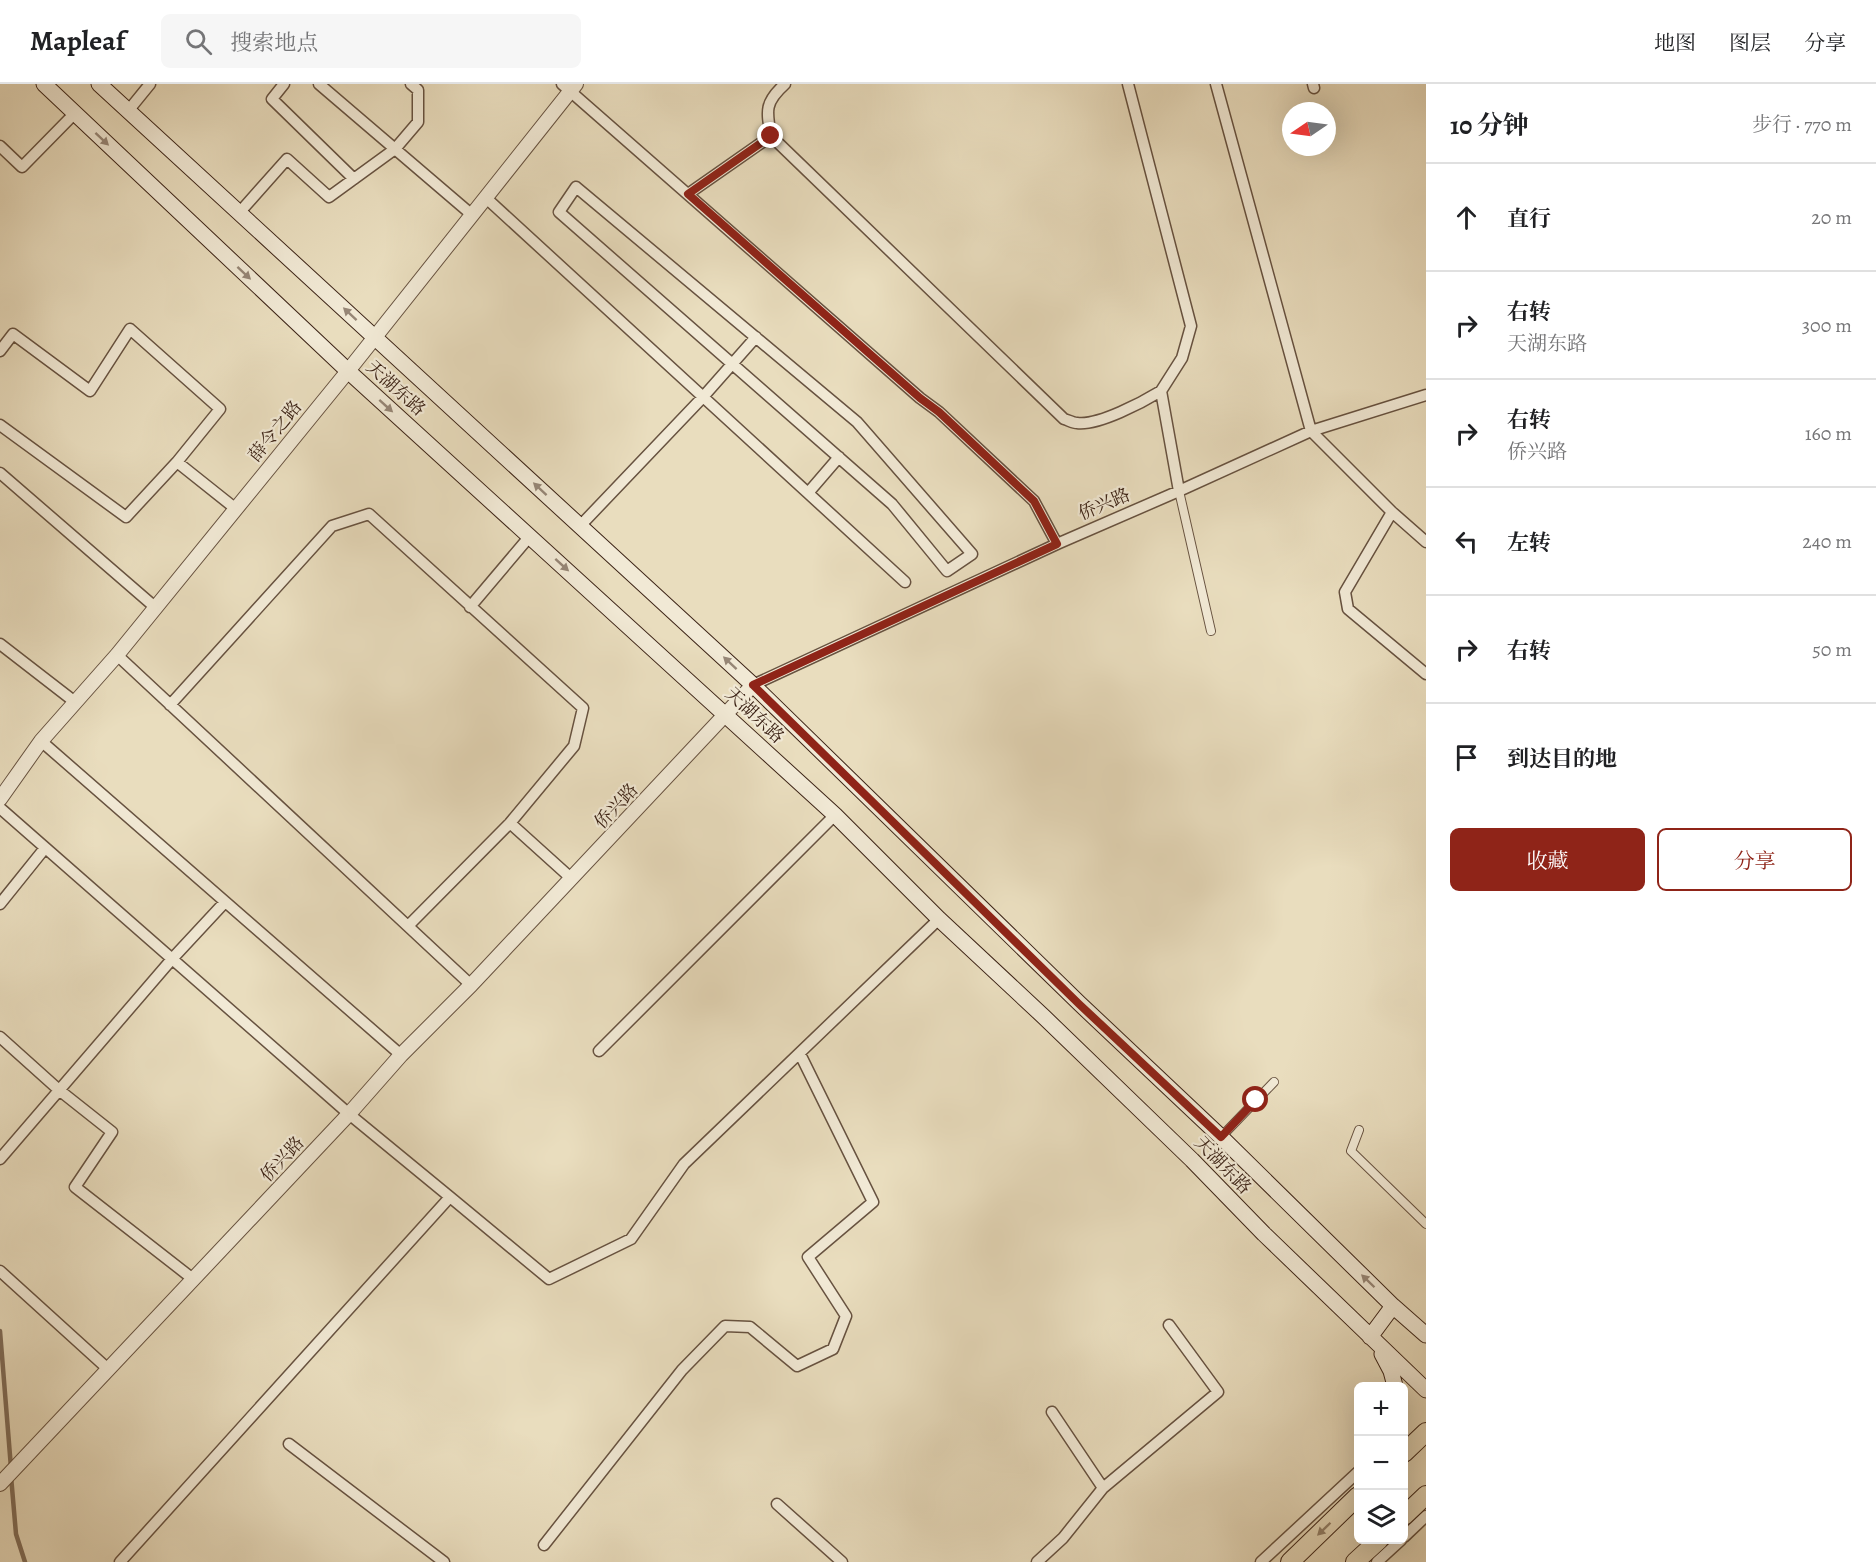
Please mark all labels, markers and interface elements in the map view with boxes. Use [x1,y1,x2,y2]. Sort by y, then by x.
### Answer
search box [161,14,581,68]
text: Mapleaf [30,22,125,60]
icon: search [182,25,215,58]
text: 搜索地点 [230,28,318,58]
text: 地图 [1654,29,1696,57]
text: 图层 [1729,29,1771,57]
text: 分享 [1804,29,1846,57]
north arrow [1282,102,1336,156]
text: 10 分钟 [1450,108,1529,143]
text: 步行 · 770 m [1752,111,1852,138]
route end [757,122,783,148]
one-way arrow [95,131,109,145]
icon: ahead [1450,201,1483,234]
text: 直行 [1507,204,1551,234]
text: 20 m [1811,204,1852,231]
one-way arrow [237,265,251,279]
text: 右转 [1507,297,1551,327]
one-way arrow [343,308,358,321]
icon: right [1450,309,1483,342]
text: 300 m [1802,312,1852,339]
text: 天湖东路 [1507,330,1587,357]
street label: 天湖东路 [361,355,431,421]
street label: 薛令之路 [243,395,307,467]
one-way arrow [379,399,394,413]
text: 右转 [1507,405,1551,435]
icon: right [1450,417,1483,450]
text: 160 m [1805,420,1852,447]
text: 侨兴路 [1507,438,1567,465]
one-way arrow [533,482,547,496]
street label: 侨兴路 [1074,482,1134,526]
icon: left [1450,525,1483,558]
text: 左转 [1507,528,1551,558]
text: 240 m [1802,528,1852,555]
one-way arrow [554,558,569,571]
icon: right [1450,633,1483,666]
text: 右转 [1507,636,1551,666]
text: 50 m [1812,636,1852,663]
one-way arrow [723,657,738,670]
street label: 天湖东路 [720,682,790,748]
icon: arrive [1450,741,1483,774]
text: 到达目的地 [1507,744,1617,774]
street label: 侨兴路 [589,778,643,834]
button: 收藏 [1450,828,1645,891]
button: 分享 [1657,828,1852,891]
route start [1242,1086,1268,1112]
street label: 侨兴路 [255,1131,309,1187]
street label: 天湖东路 [1189,1131,1257,1199]
one-way arrow [1361,1274,1375,1288]
map controls [1354,1382,1408,1544]
button: + [1354,1382,1408,1436]
button: − [1354,1436,1408,1490]
button: layers [1354,1490,1408,1544]
one-way arrow [1317,1522,1332,1536]

